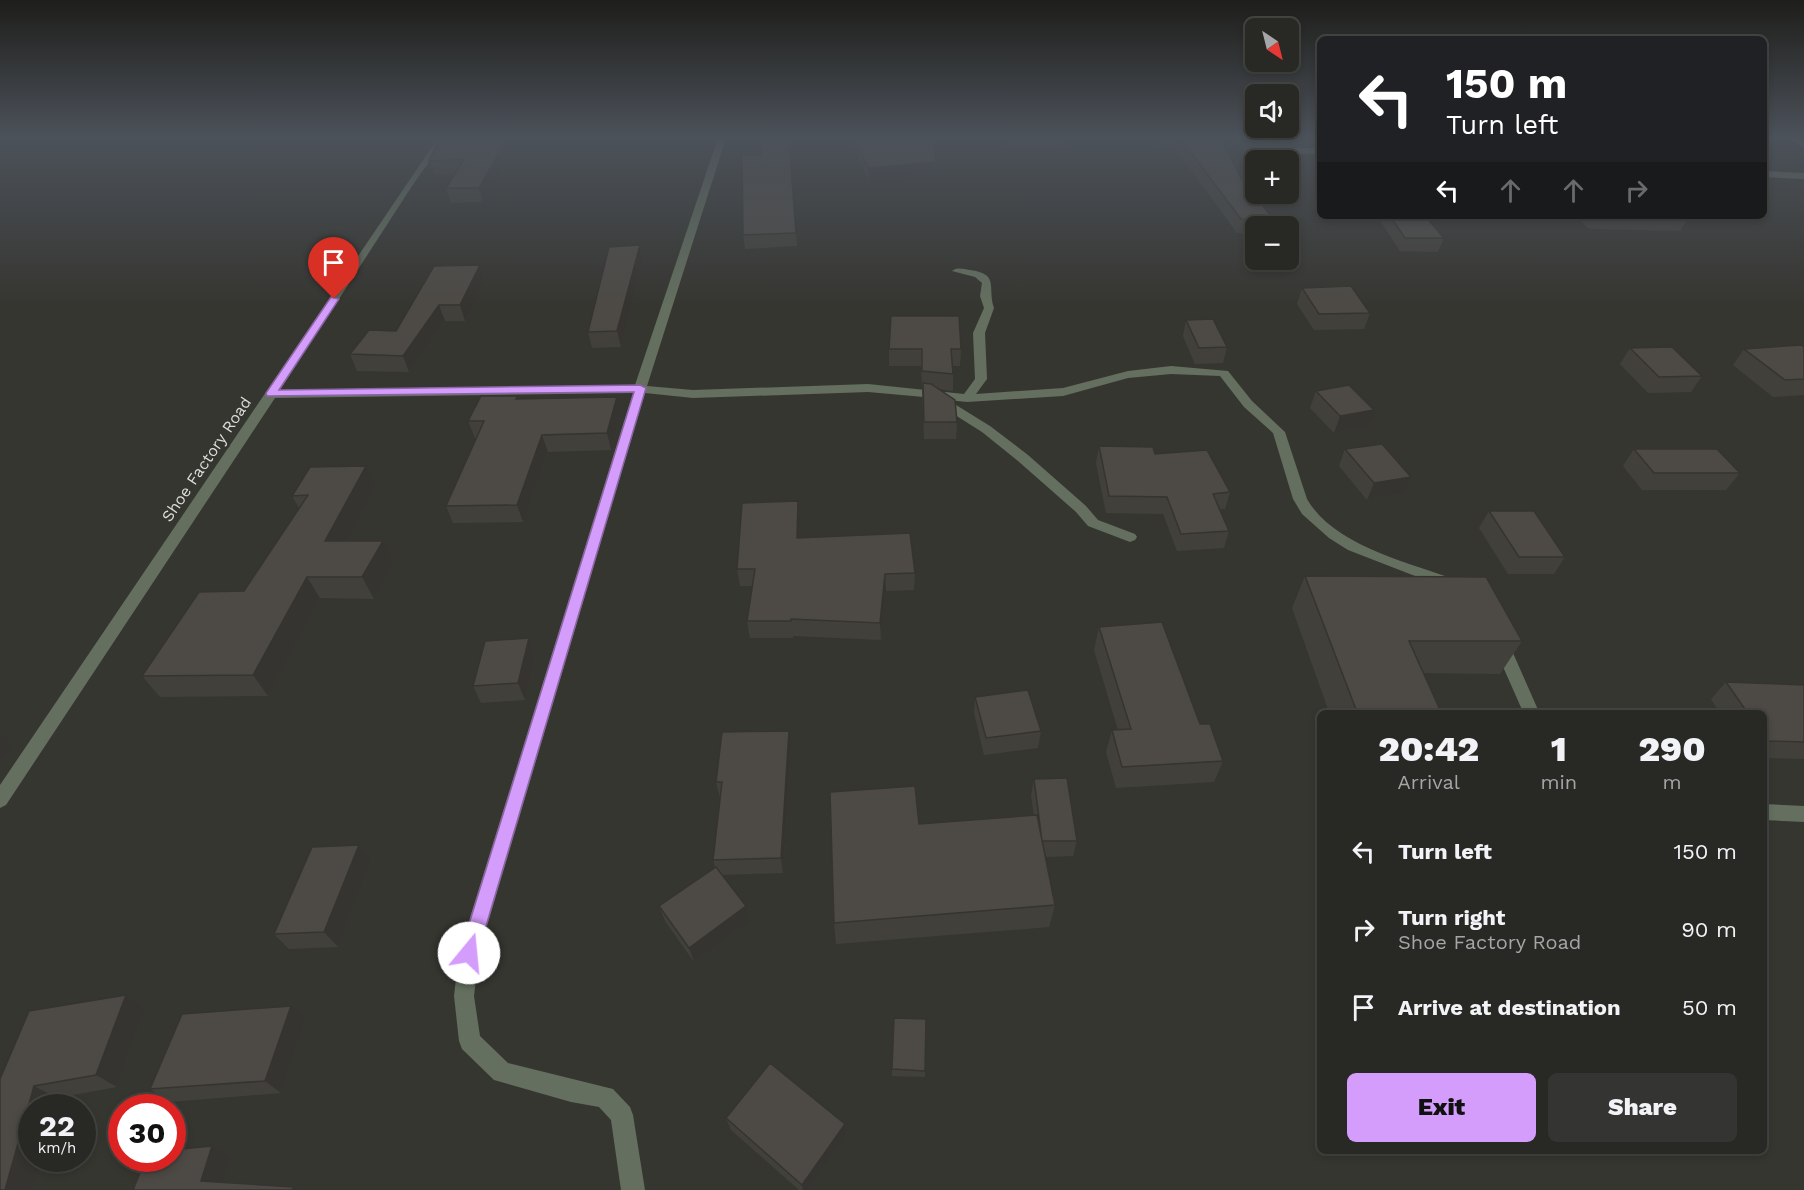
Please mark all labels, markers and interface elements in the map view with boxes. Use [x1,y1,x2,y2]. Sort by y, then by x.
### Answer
north arrow [1245,18,1299,72]
map controls [1245,18,1299,270]
text: 150 m [1446,59,1567,108]
icon: left [1347,60,1425,138]
button: sound [1245,84,1299,138]
text: Turn left [1446,109,1558,141]
button: + [1245,150,1299,204]
icon: left [1431,174,1464,207]
icon: ahead [1494,174,1527,207]
icon: ahead [1557,174,1590,207]
icon: right [1620,174,1653,207]
button: − [1245,216,1299,270]
pin [308,237,359,299]
icon: arrive [317,246,350,279]
street label: Shoe Factory Road [158,393,255,525]
text: 20:42 [1378,728,1479,770]
text: 1 [1551,728,1567,770]
text: 290 [1638,728,1706,770]
text: Arrival [1397,770,1460,794]
text: min [1540,770,1577,794]
text: m [1663,770,1682,794]
icon: left [1347,835,1380,868]
text: Turn left [1398,839,1492,864]
text: 150 m [1673,839,1737,864]
text: Turn right [1398,905,1505,930]
icon: right [1347,913,1380,946]
text: 90 m [1681,917,1737,942]
position arrow [437,921,501,985]
text: Shoe Factory Road [1398,930,1581,954]
icon: arrive [1347,991,1380,1024]
text: Arrive at destination [1398,995,1621,1020]
text: 50 m [1682,995,1737,1020]
button: Exit [1347,1073,1536,1142]
button: Share [1548,1073,1737,1142]
speed limit sign: 30 [108,1094,186,1172]
text: 22 [39,1108,75,1143]
text: km/h [38,1139,76,1157]

